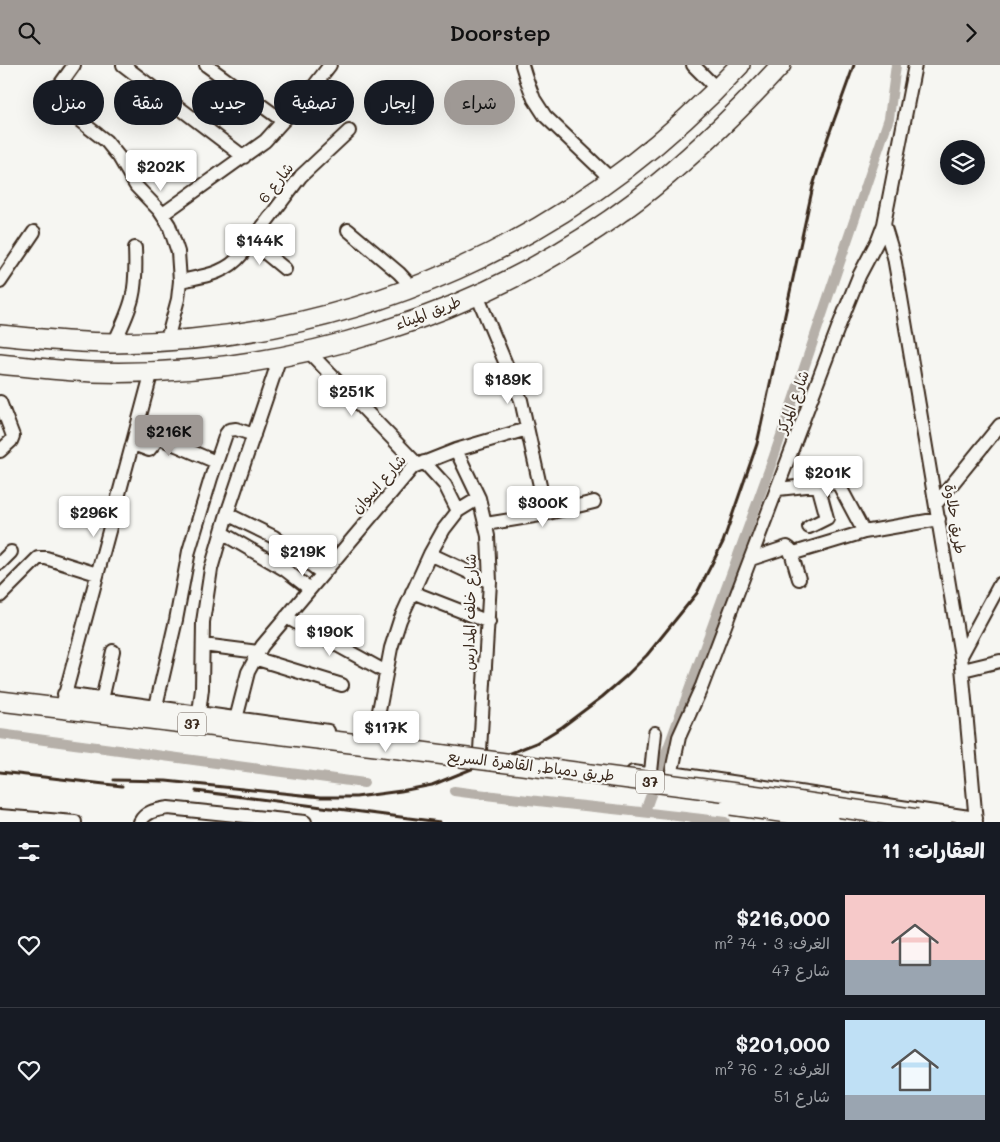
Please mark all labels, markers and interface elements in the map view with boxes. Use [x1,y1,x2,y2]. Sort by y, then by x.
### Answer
text: Doorstep [449,18,551,47]
icon: search [15,19,43,47]
icon: forward [957,19,985,47]
chip: منزل [33,80,104,125]
chip: شقة [114,80,182,125]
chip: جديد [192,80,264,125]
chip: تصفية [274,80,354,125]
chip: إيجار [364,80,434,125]
chip: شراء [444,80,515,125]
map controls [940,140,985,185]
button: layers [940,140,985,185]
pin: $202K [126,149,196,192]
text: $202K [137,155,185,176]
street label: شارع 6 [253,158,298,207]
pin: $144K [225,223,295,266]
text: $144K [236,229,284,250]
street label: طريق الميناء [392,290,464,334]
pin: $189K [473,363,543,405]
street label: شارع المركز [770,367,814,438]
text: $189K [484,368,532,389]
pin: $251K [317,375,387,417]
text: $251K [329,380,375,401]
pin: $216K [134,415,204,457]
text: $216K [146,420,192,441]
street label: شارع اسوان [346,450,411,518]
pin: $201K [793,455,863,498]
text: $201K [805,461,851,482]
street label: طريق حلاوة [940,482,971,555]
pin: $300K [508,485,578,528]
text: $300K [518,491,568,512]
pin: $296K [59,495,129,538]
text: $296K [70,501,118,522]
pin: $219K [268,535,338,577]
text: $219K [280,540,326,561]
street label: شارع خلف المدارس [458,553,481,671]
pin: $190K [295,615,365,657]
text: $190K [306,620,354,641]
pin: $117K [351,711,421,753]
road number: 37 [178,713,206,736]
text: $117K [364,716,408,737]
street label: طريق دمياط, القاهرة السريع [446,745,616,787]
road number: 37 [636,771,664,794]
text: العقارات: 11 [882,836,985,863]
icon: filters [15,838,43,866]
text: $216,000 [736,904,830,931]
icon: home [885,915,945,975]
icon: heart [15,931,43,959]
text: الغرف: 3 · 74 m² [714,932,830,953]
text: شارع 47 [772,959,830,980]
text: $201,000 [736,1030,830,1057]
icon: home [885,1040,945,1100]
icon: heart [15,1056,43,1084]
text: الغرف: 2 · 76 m² [714,1058,830,1079]
text: شارع 51 [774,1085,830,1106]

